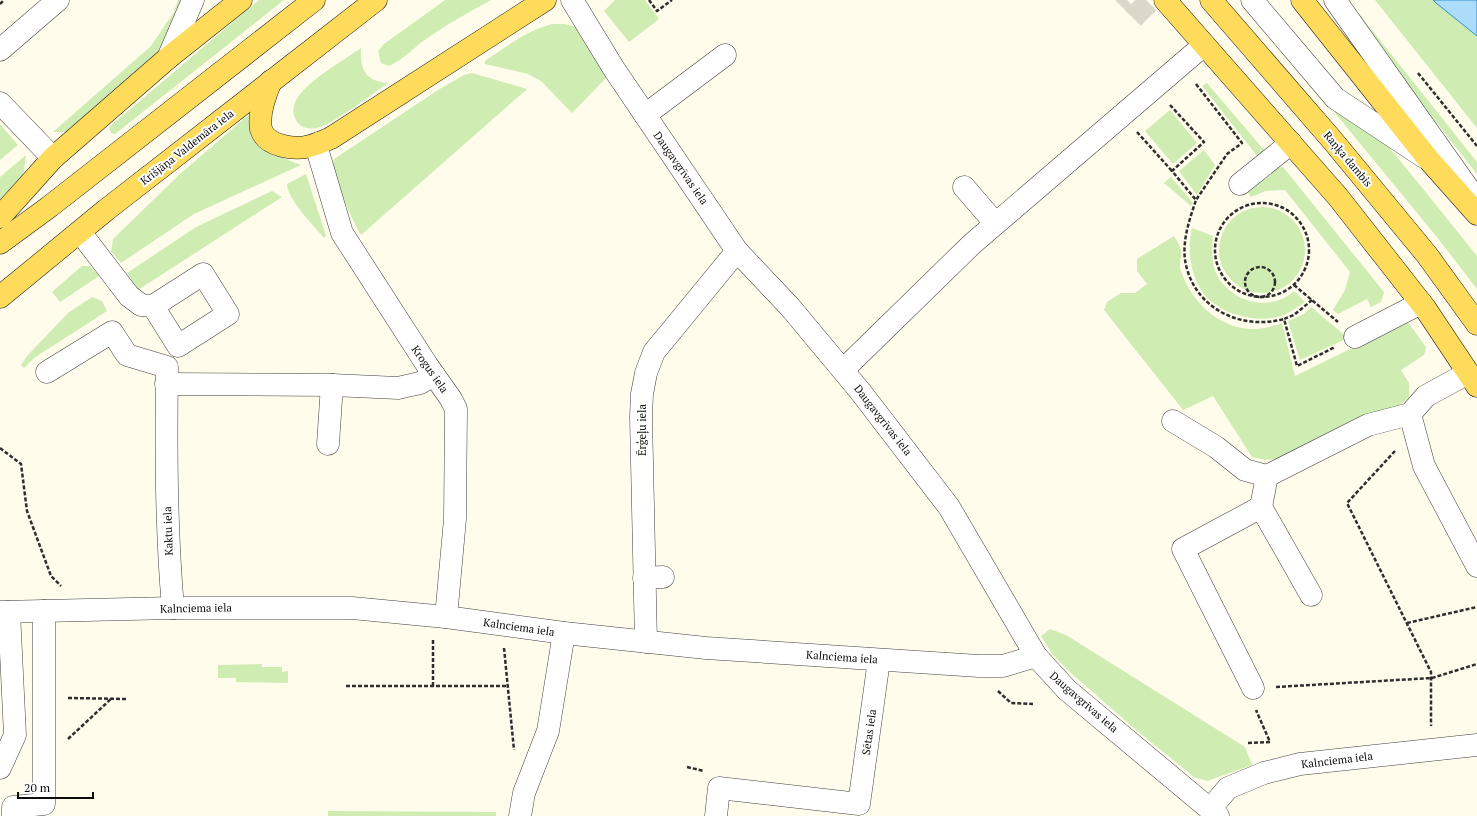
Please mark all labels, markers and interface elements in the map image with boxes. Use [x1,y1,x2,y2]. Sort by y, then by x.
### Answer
street label: Krišjāņa Valdemāra iela [137,106,238,189]
street label: Raņķa dambis [1320,128,1375,190]
street label: Daugavgrīvas iela [651,129,712,208]
street label: Krogus iela [409,343,452,396]
street label: Daugavgrīvas iela [851,382,915,459]
street label: Ērģeļu iela [635,404,650,456]
street label: Kaktu iela [160,506,176,556]
street label: Kalnciema iela [160,600,233,616]
street label: Kalnciema iela [482,615,556,639]
street label: Kalnciema iela [806,648,879,667]
street label: Daugavgrīvas iela [1047,669,1121,736]
street label: Sētas iela [859,708,879,756]
street label: Kalnciema iela [1300,749,1374,771]
scale bar [18,774,93,800]
text: 20 m [24,780,51,795]

